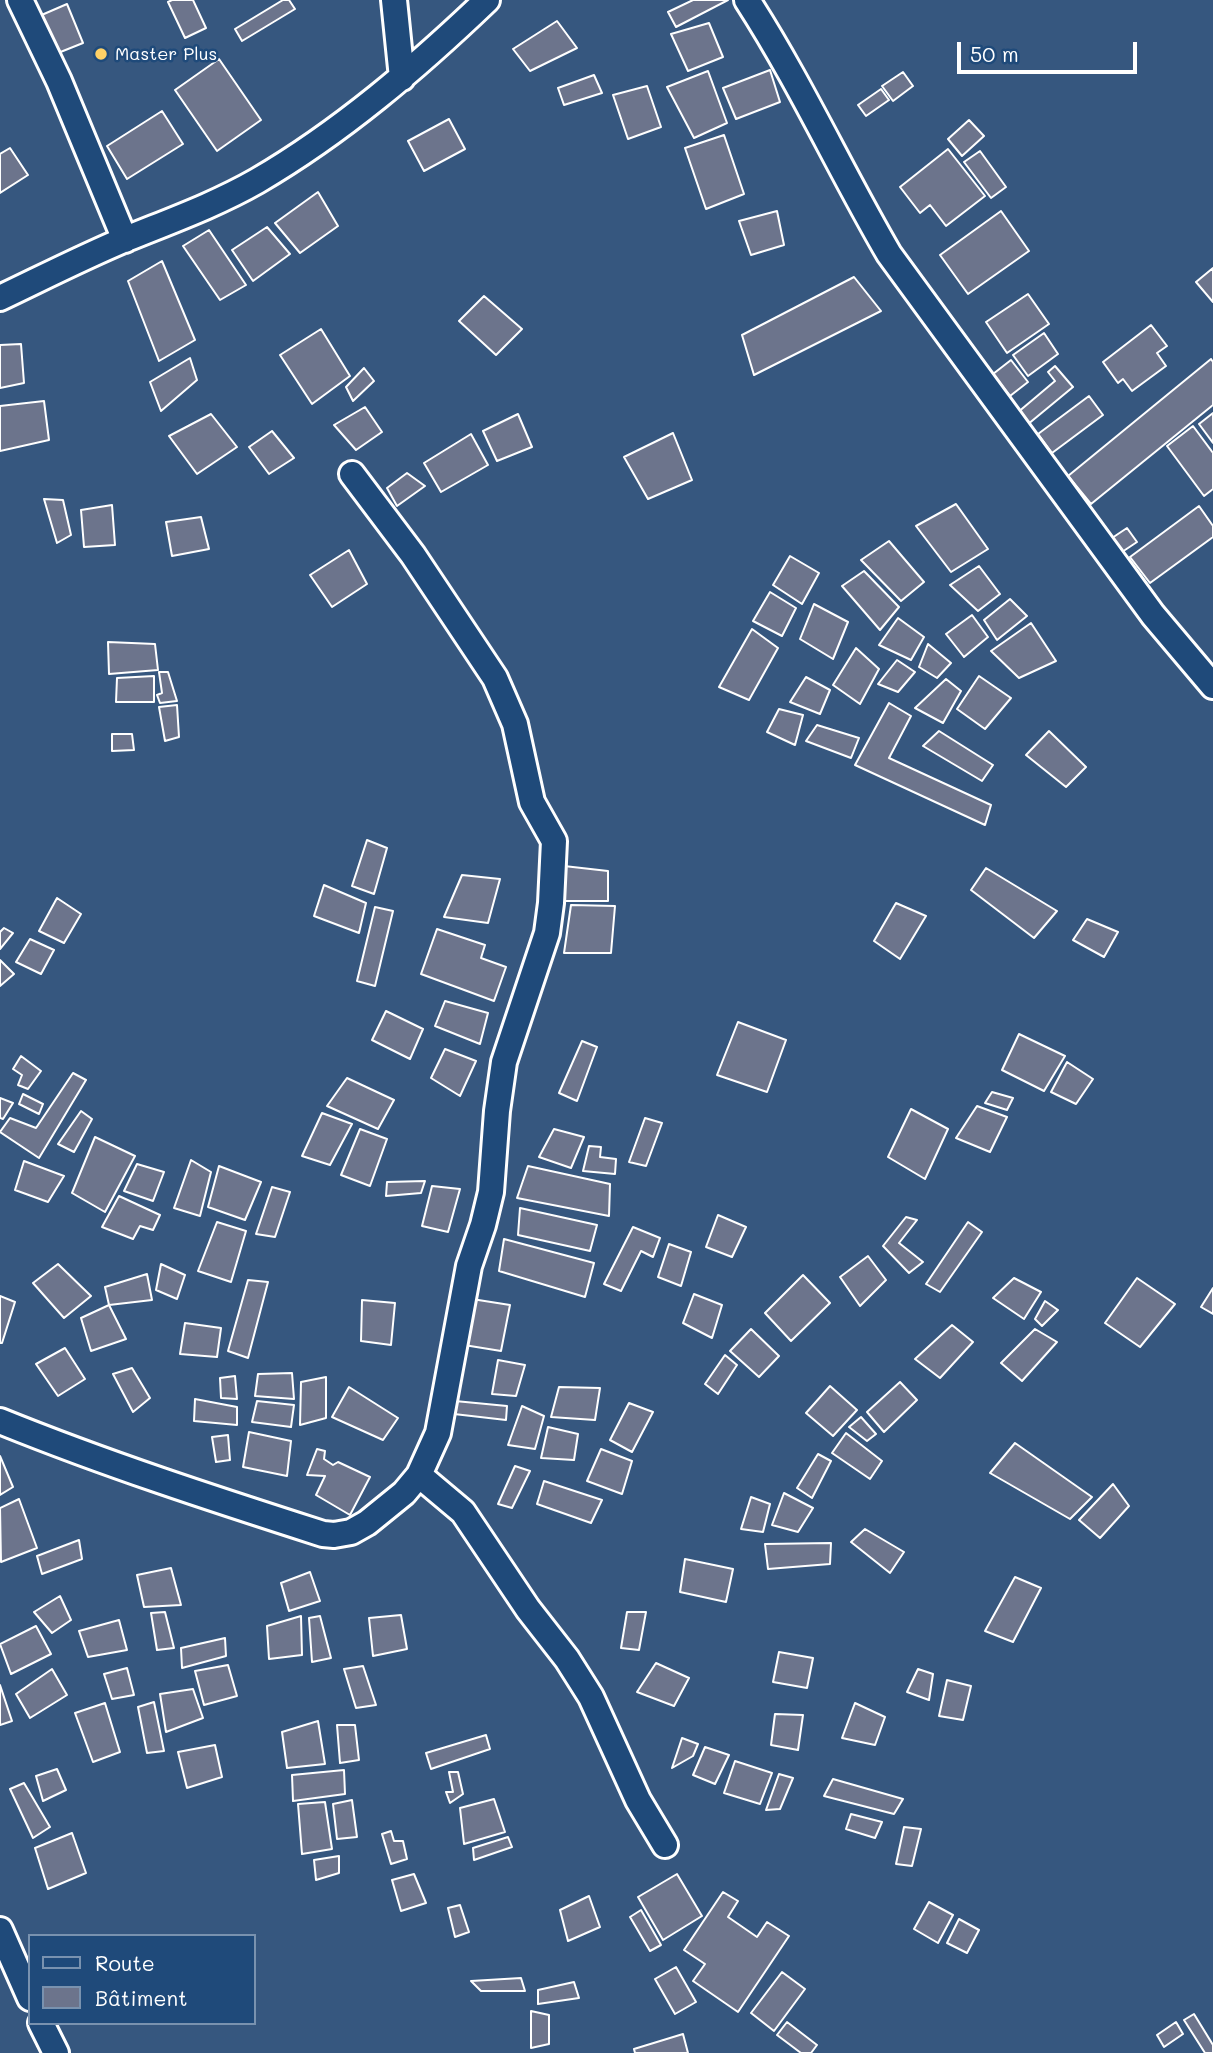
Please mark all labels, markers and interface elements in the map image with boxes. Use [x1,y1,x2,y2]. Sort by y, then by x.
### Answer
scale bar [961,28,1141,72]
text: 50 m [970,40,1019,67]
place label: Master Plus [115,43,217,65]
marker: Master Plus [93,46,109,62]
legend [28,1934,256,2025]
text: Route [95,1949,155,1976]
text: Bâtiment [95,1984,187,2011]

